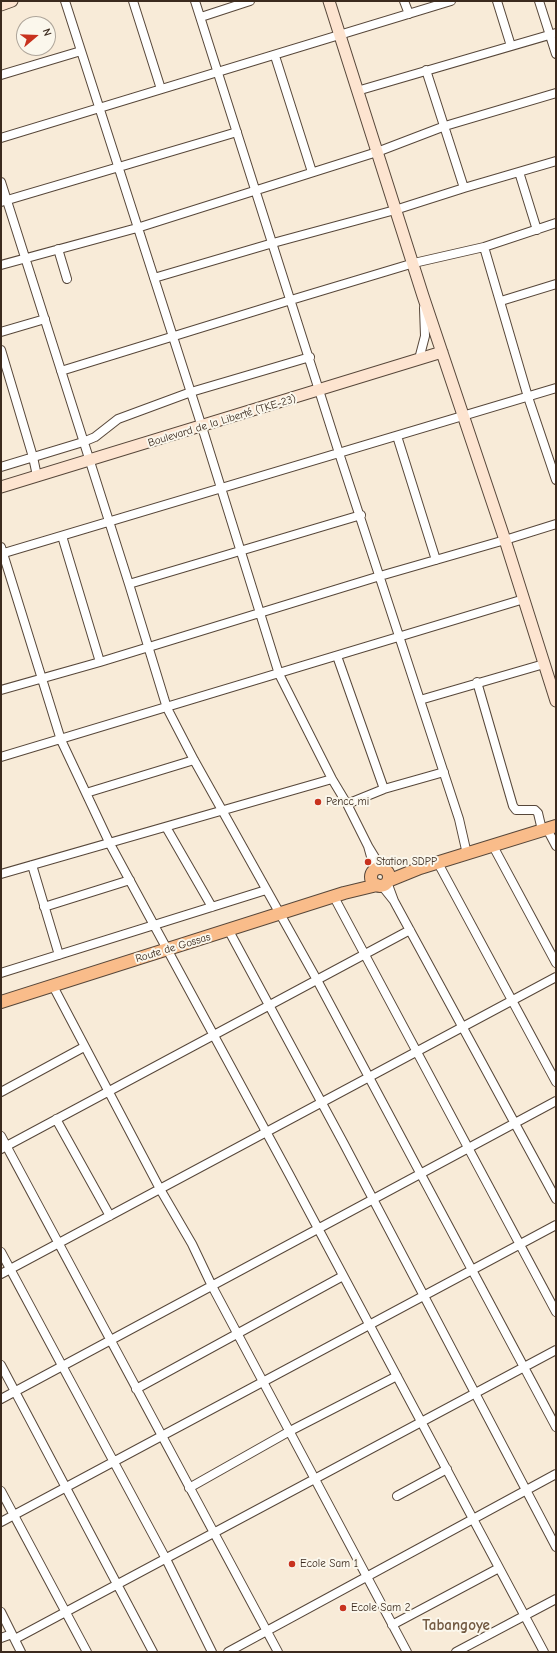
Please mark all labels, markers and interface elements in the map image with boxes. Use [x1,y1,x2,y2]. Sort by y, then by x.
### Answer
north arrow [16,16,56,56]
text: N [40,27,54,38]
street label: Boulevard de la Liberté (TKE-23) [146,392,298,450]
place label: Pencc mi [326,795,369,809]
marker: Pencc mi [313,797,323,807]
place label: Station SDPP [376,855,437,869]
marker: Station SDPP [363,857,373,867]
street label: Route de Gossas [134,930,212,966]
place label: Ecole Sam 1 [300,1557,358,1571]
marker: Ecole Sam 1 [287,1559,297,1569]
place label: Ecole Sam 2 [351,1601,411,1615]
marker: Ecole Sam 2 [338,1603,348,1613]
district label: Tabangoye [422,1617,490,1635]

